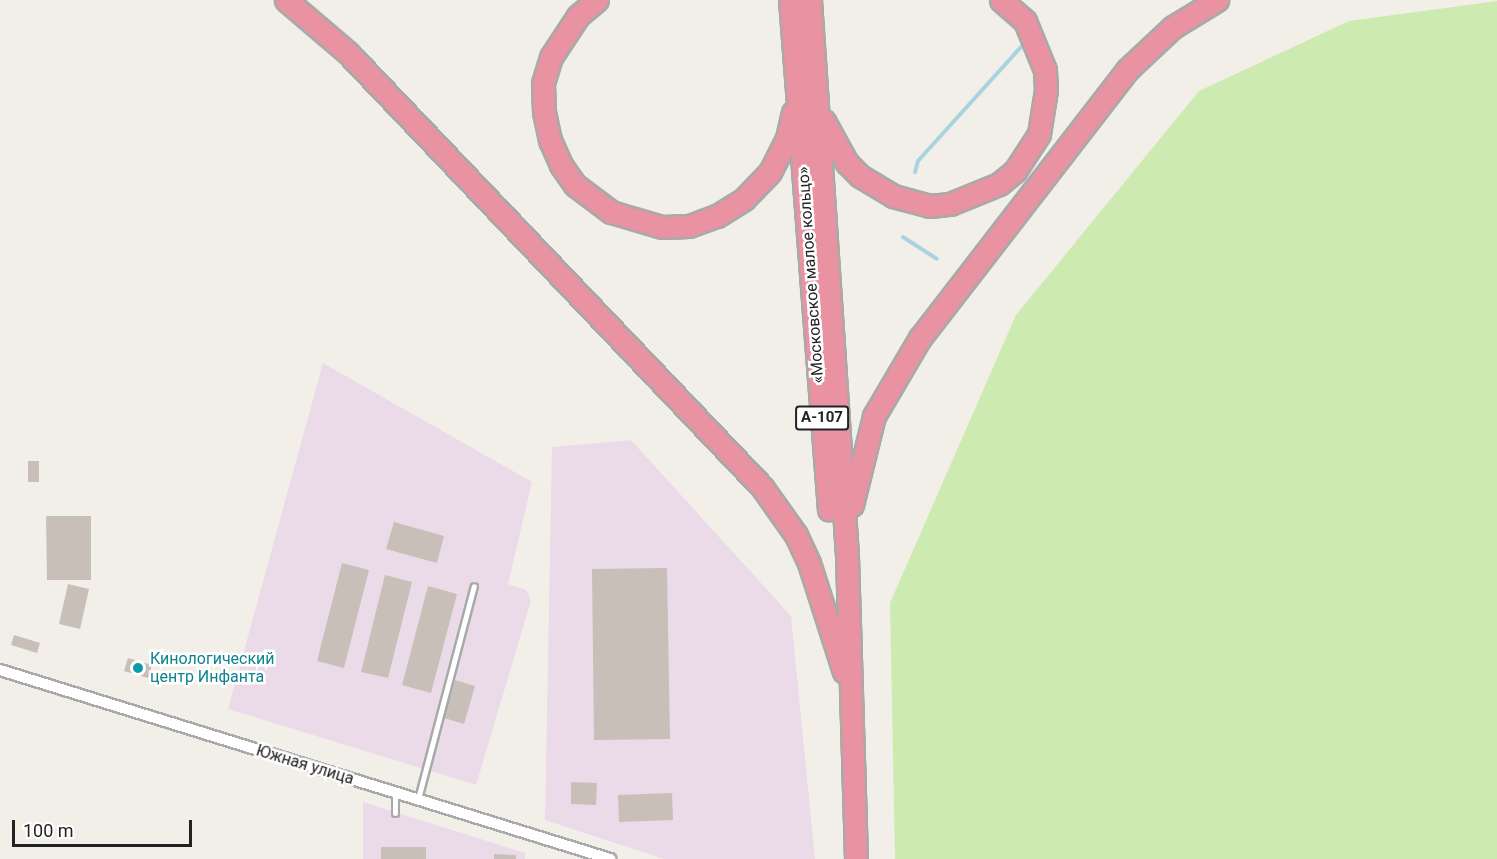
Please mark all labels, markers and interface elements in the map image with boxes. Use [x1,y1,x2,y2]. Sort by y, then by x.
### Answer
street label: «Московское малое кольцо» [794,166,828,384]
road number: А-107 [795,406,849,430]
place label: Кинологический центр Инфанта [150,649,275,687]
marker: Кинологический центр Инфанта [131,661,145,675]
street label: Южная улица [254,741,356,789]
scale bar [15,808,195,846]
text: 100 m [23,820,74,841]

